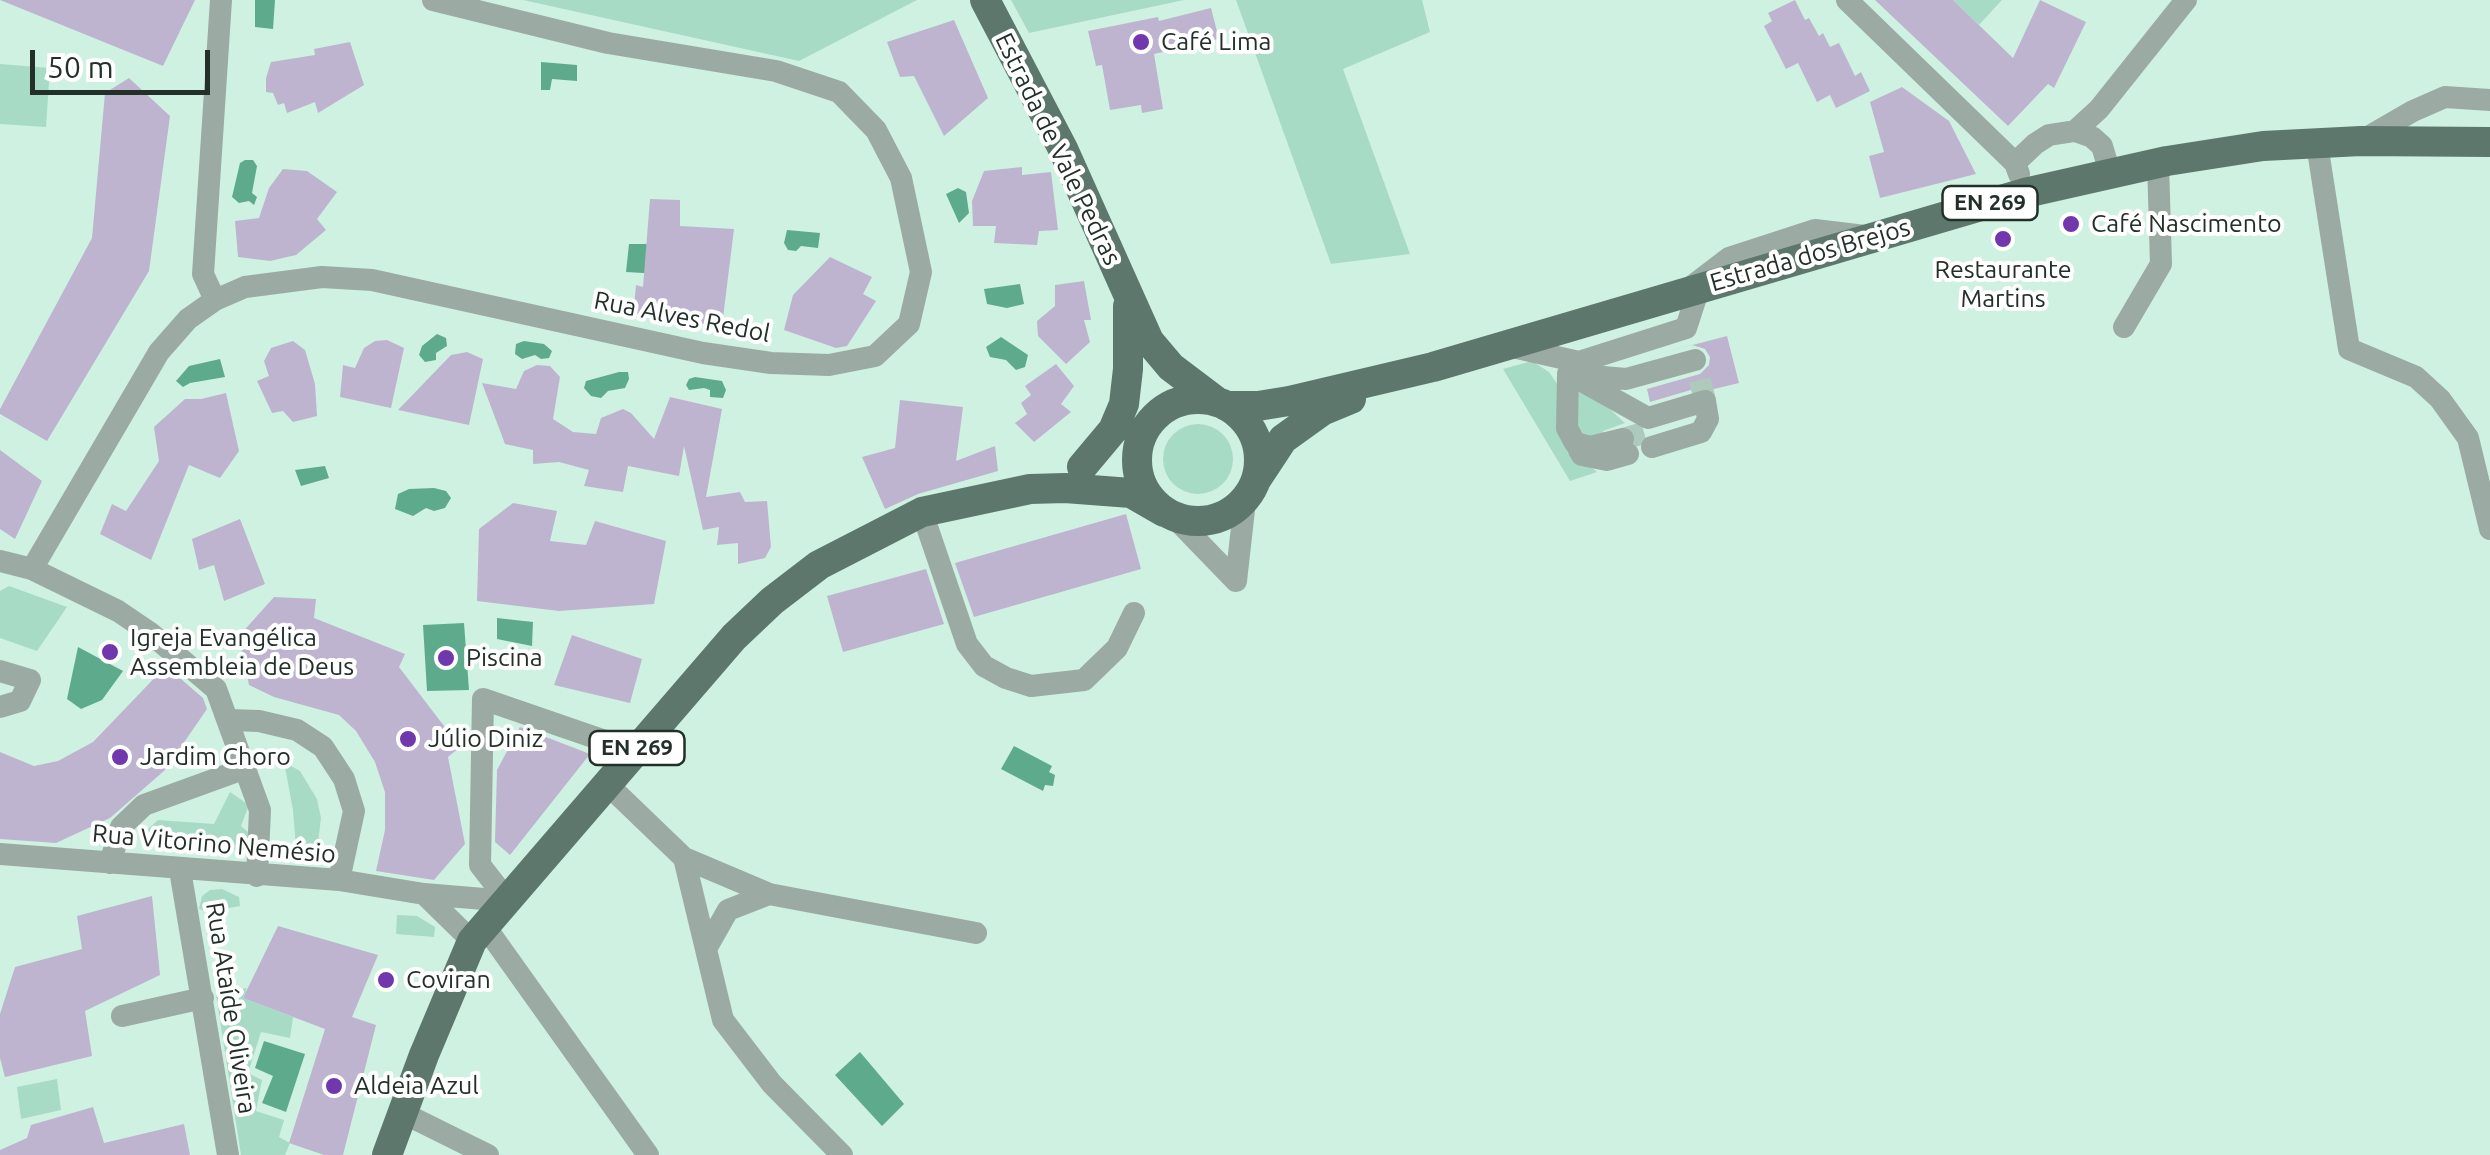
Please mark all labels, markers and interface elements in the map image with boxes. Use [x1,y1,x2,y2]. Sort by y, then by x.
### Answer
place label: Café Lima [1161,27,1271,57]
street label: Estrada de Vale Pedras [989,28,1127,270]
scale bar [35,30,215,92]
marker: Café Lima [1130,31,1152,53]
text: 50 m [47,50,114,84]
road number: EN 269 [1942,186,2038,220]
place label: Café Nascimento [2091,209,2282,239]
street label: Estrada dos Brejos [1707,212,1913,298]
marker: Café Nascimento [2060,213,2082,235]
marker: Restaurante Martins [1992,228,2014,250]
place label: Restaurante Martins [1934,255,2072,314]
street label: Rua Alves Redol [591,285,773,349]
place label: Igreja Evangélica Assembleia de Deus [130,623,354,682]
marker: Igreja Evangélica Assembleia de Deus [99,641,121,663]
place label: Piscina [466,643,543,673]
marker: Piscina [435,647,457,669]
place label: Júlio Diniz [428,724,543,754]
marker: Júlio Diniz [397,728,419,750]
road number: EN 269 [590,731,684,765]
place label: Jardim Choro [140,742,291,772]
marker: Jardim Choro [109,746,131,768]
street label: Rua Vitorino Nemésio [91,818,337,870]
street label: Rua Ataíde Oliveira [199,900,263,1116]
place label: Coviran [406,965,491,995]
marker: Coviran [375,969,397,991]
place label: Aldeia Azul [354,1071,479,1101]
marker: Aldeia Azul [323,1075,345,1097]

